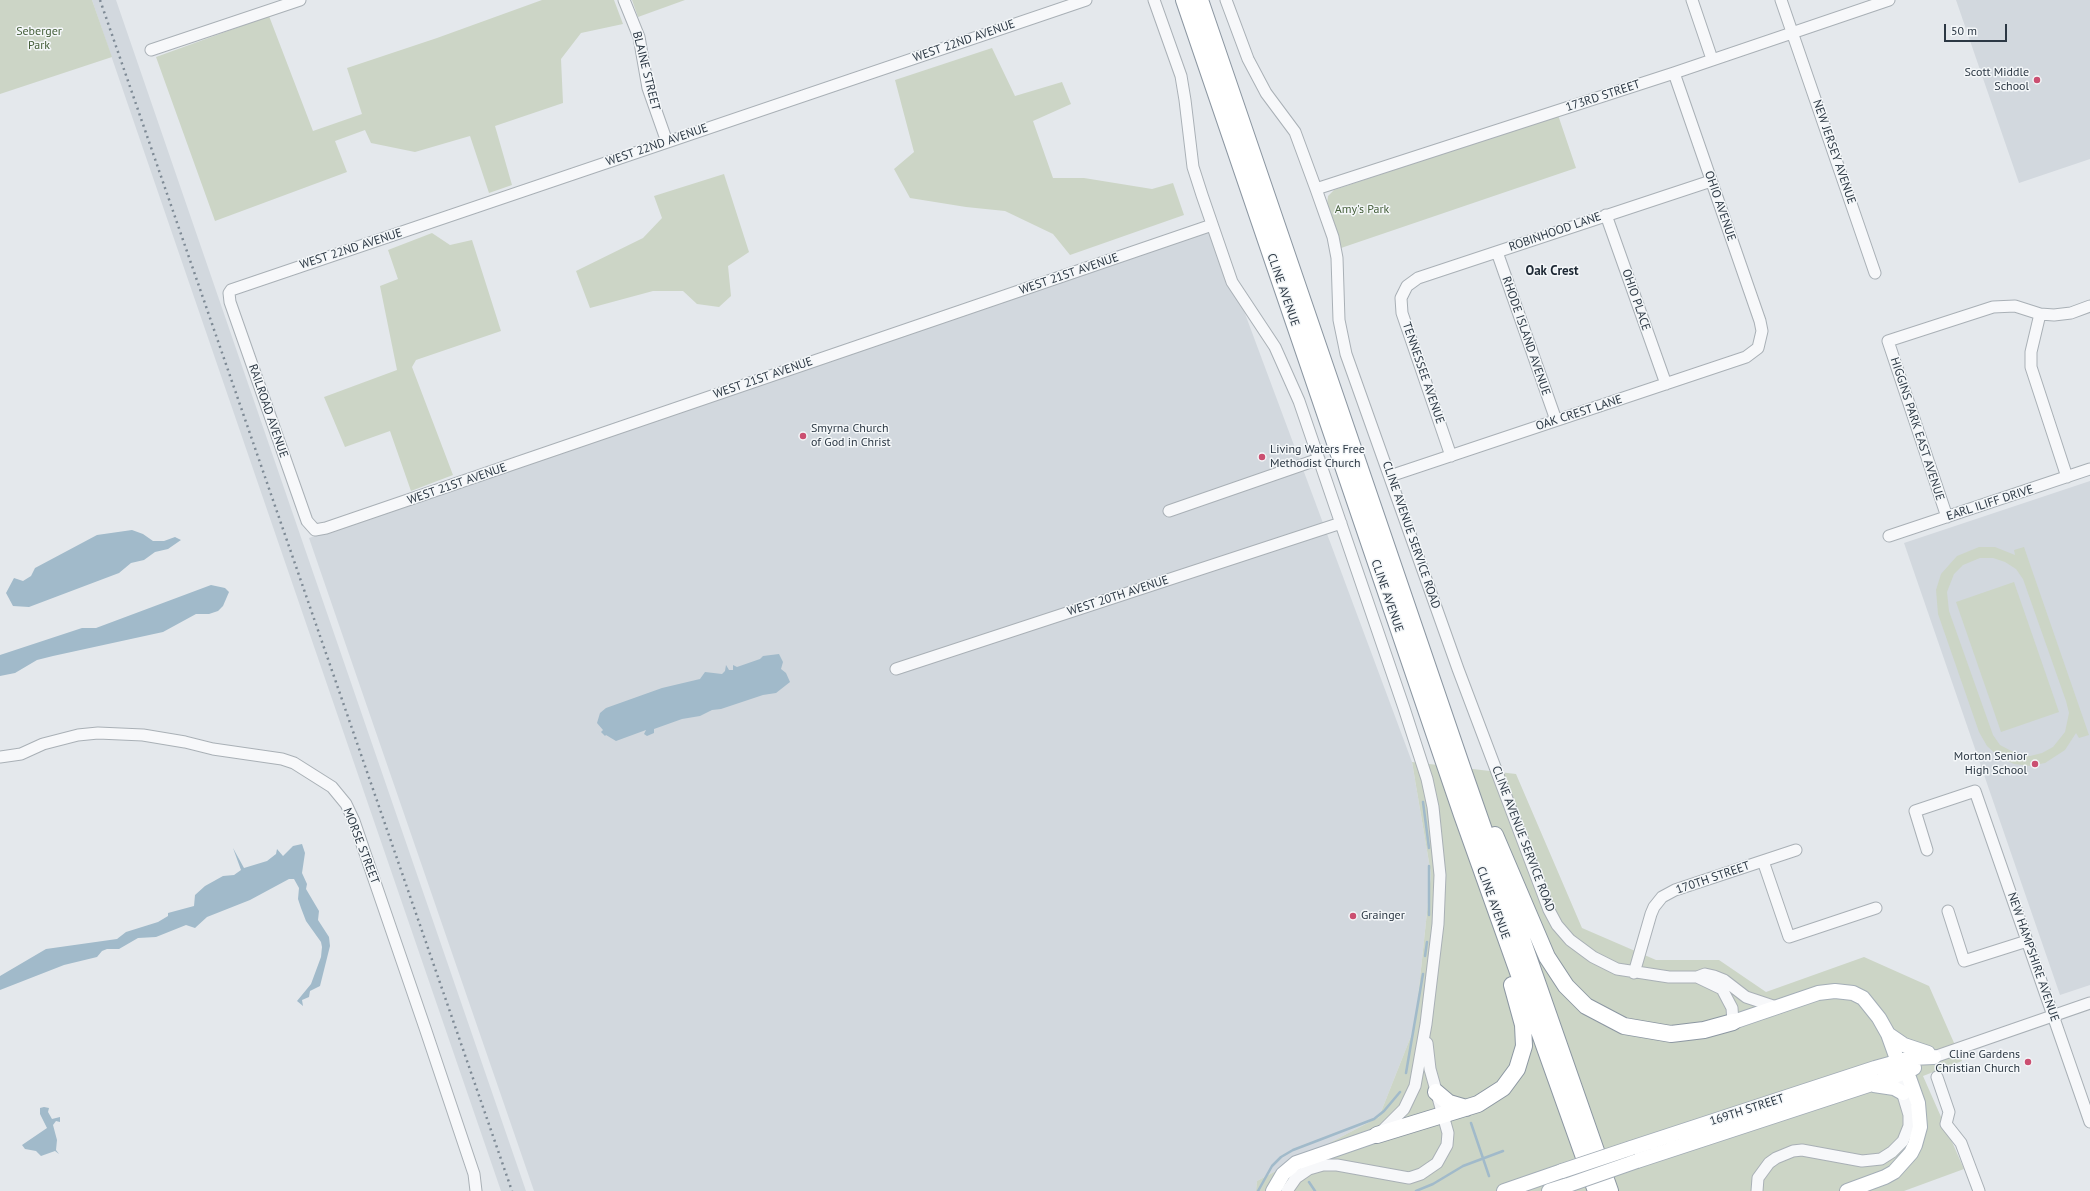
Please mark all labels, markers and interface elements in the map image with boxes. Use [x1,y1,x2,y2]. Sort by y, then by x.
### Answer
scale bar [1946,16,2009,42]
street label: WEST 22ND AVENUE [911,17,1017,65]
text: 50 m [1951,23,1977,38]
park label: Seberger Park [16,25,62,53]
street label: BLAINE STREET [629,30,663,112]
place label: Scott Middle School [1965,66,2029,94]
marker: Scott Middle School [2032,75,2042,85]
street label: 173RD STREET [1564,77,1642,115]
street label: NEW JERSEY AVENUE [1809,98,1859,206]
street label: WEST 22ND AVENUE [604,121,710,169]
street label: OHIO AVENUE [1701,169,1739,243]
park label: Amy's Park [1335,203,1389,217]
street label: ROBINHOOD LANE [1507,209,1603,255]
street label: WEST 22ND AVENUE [298,226,404,272]
street label: WEST 21ST AVENUE [1017,250,1121,298]
street label: CLINE AVENUE [1264,252,1302,328]
district label: Oak Crest [1525,263,1579,279]
street label: OHIO PLACE [1619,267,1653,333]
street label: RHODE ISLAND AVENUE [1499,274,1553,398]
street label: TENNESSEE AVENUE [1399,320,1447,426]
street label: WEST 21ST AVENUE [711,354,815,402]
street label: HIGGINS PARK EAST AVENUE [1887,356,1947,502]
street label: RAILROAD AVENUE [245,362,291,460]
street label: OAK CREST LANE [1534,392,1624,434]
place label: Smyrna Church of God in Christ [811,422,891,450]
marker: Smyrna Church of God in Christ [798,431,808,441]
place label: Living Waters Free Methodist Church [1270,443,1365,471]
marker: Living Waters Free Methodist Church [1257,452,1267,462]
street label: CLINE AVENUE SERVICE ROAD [1379,459,1443,611]
street label: WEST 21ST AVENUE [405,460,509,508]
street label: EARL ILIFF DRIVE [1945,482,2035,524]
street label: CLINE AVENUE [1368,558,1406,634]
street label: WEST 20TH AVENUE [1066,573,1170,619]
place label: Morton Senior High School [1954,750,2027,778]
marker: Morton Senior High School [2030,759,2040,769]
street label: CLINE AVENUE SERVICE ROAD [1488,764,1558,914]
street label: MORSE STREET [340,806,382,886]
street label: 170TH STREET [1674,859,1752,897]
street label: CLINE AVENUE [1473,865,1513,941]
street label: NEW HAMPSHIRE AVENUE [2004,891,2062,1023]
place label: Grainger [1361,909,1405,923]
marker: Grainger [1348,911,1358,921]
place label: Cline Gardens Christian Church [1935,1048,2020,1076]
marker: Cline Gardens Christian Church [2023,1057,2033,1067]
street label: 169TH STREET [1708,1091,1786,1129]

